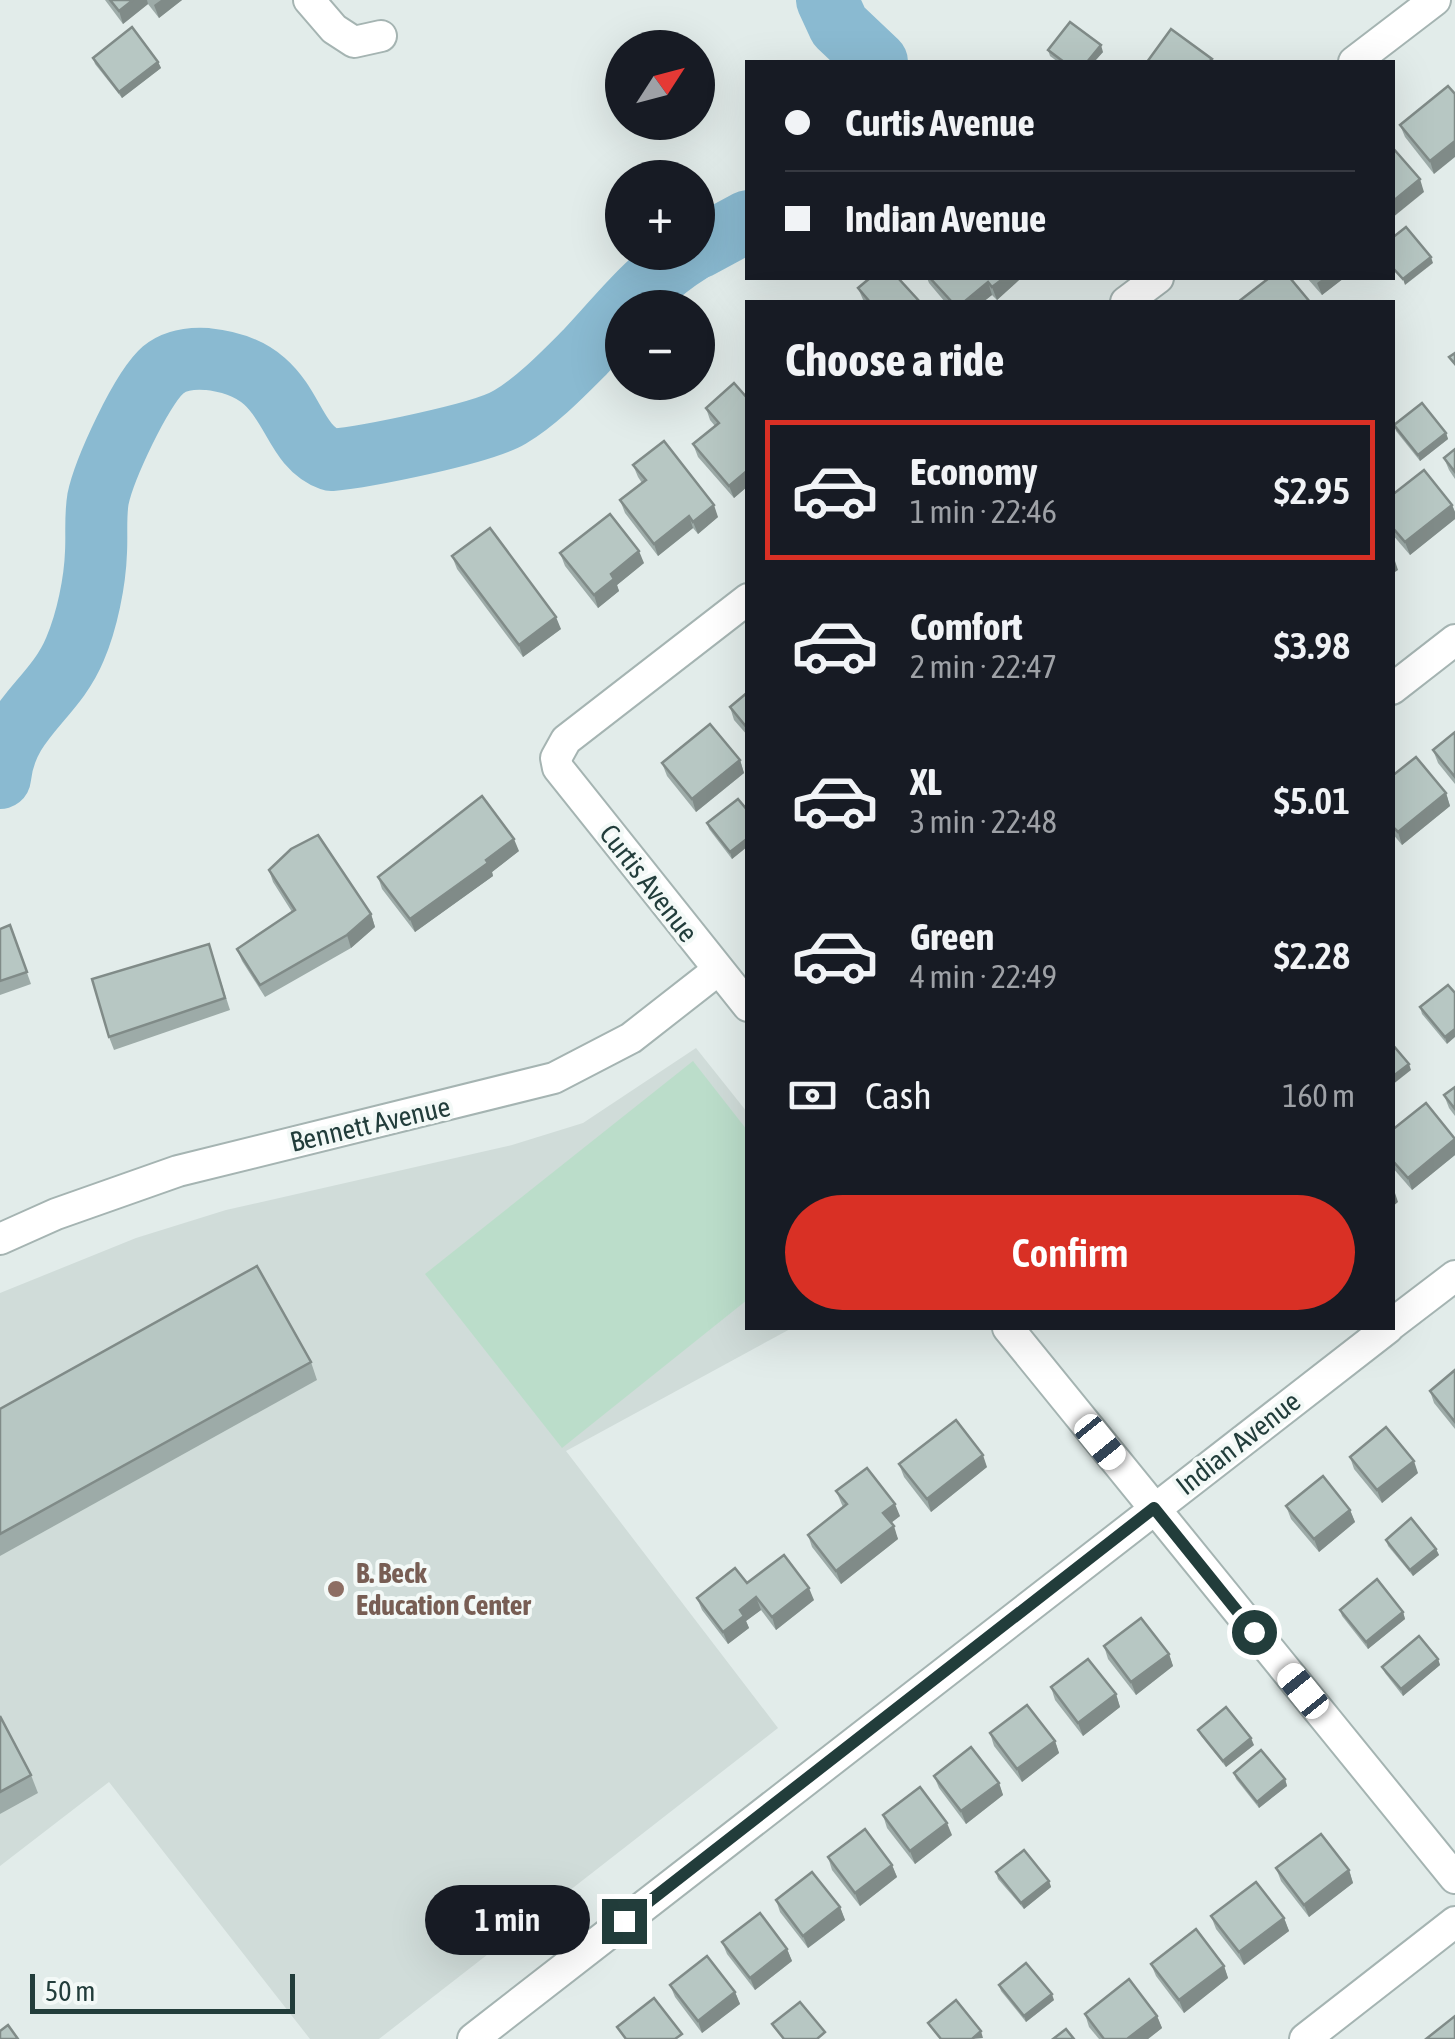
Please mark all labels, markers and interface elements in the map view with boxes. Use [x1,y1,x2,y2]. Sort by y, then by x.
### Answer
north arrow [605,30,715,140]
map controls [605,30,715,400]
text: Curtis Avenue [845,101,1035,144]
button: + [605,160,715,270]
text: Indian Avenue [845,197,1046,240]
button: − [605,290,715,400]
text: Choose a ride [785,334,1004,386]
icon: car [790,445,880,535]
text: Economy [910,450,1037,493]
text: $2.95 [1274,469,1350,512]
text: 1 min · 22:46 [910,493,1057,530]
icon: car [790,600,880,690]
text: Comfort [910,605,1022,648]
text: $3.98 [1274,624,1350,667]
text: 2 min · 22:47 [910,648,1057,685]
icon: car [790,755,880,845]
text: XL [910,760,942,803]
text: $5.01 [1274,779,1350,822]
text: 3 min · 22:48 [910,803,1057,840]
street label: Curtis Avenue [593,818,705,948]
icon: car [790,910,880,1000]
text: Green [910,915,994,958]
text: $2.28 [1274,934,1350,977]
text: 4 min · 22:49 [910,958,1057,995]
icon: cash [785,1068,840,1123]
text: Cash [865,1074,932,1117]
text: 160 m [1282,1077,1355,1114]
street label: Bennett Avenue [287,1090,453,1158]
button: Confirm [785,1195,1355,1310]
street label: Indian Avenue [1170,1385,1306,1501]
car [1069,1409,1131,1475]
place label: B. Beck Education Center [356,1557,532,1621]
marker: B. Beck Education Center [325,1578,347,1600]
route start [1232,1610,1277,1655]
car [1272,1658,1334,1724]
callout: 1 min [424,1886,589,1956]
route end [602,1899,647,1944]
text: 1 min [475,1901,540,1938]
scale bar [30,1969,295,2014]
text: 50 m [45,1975,95,2007]

